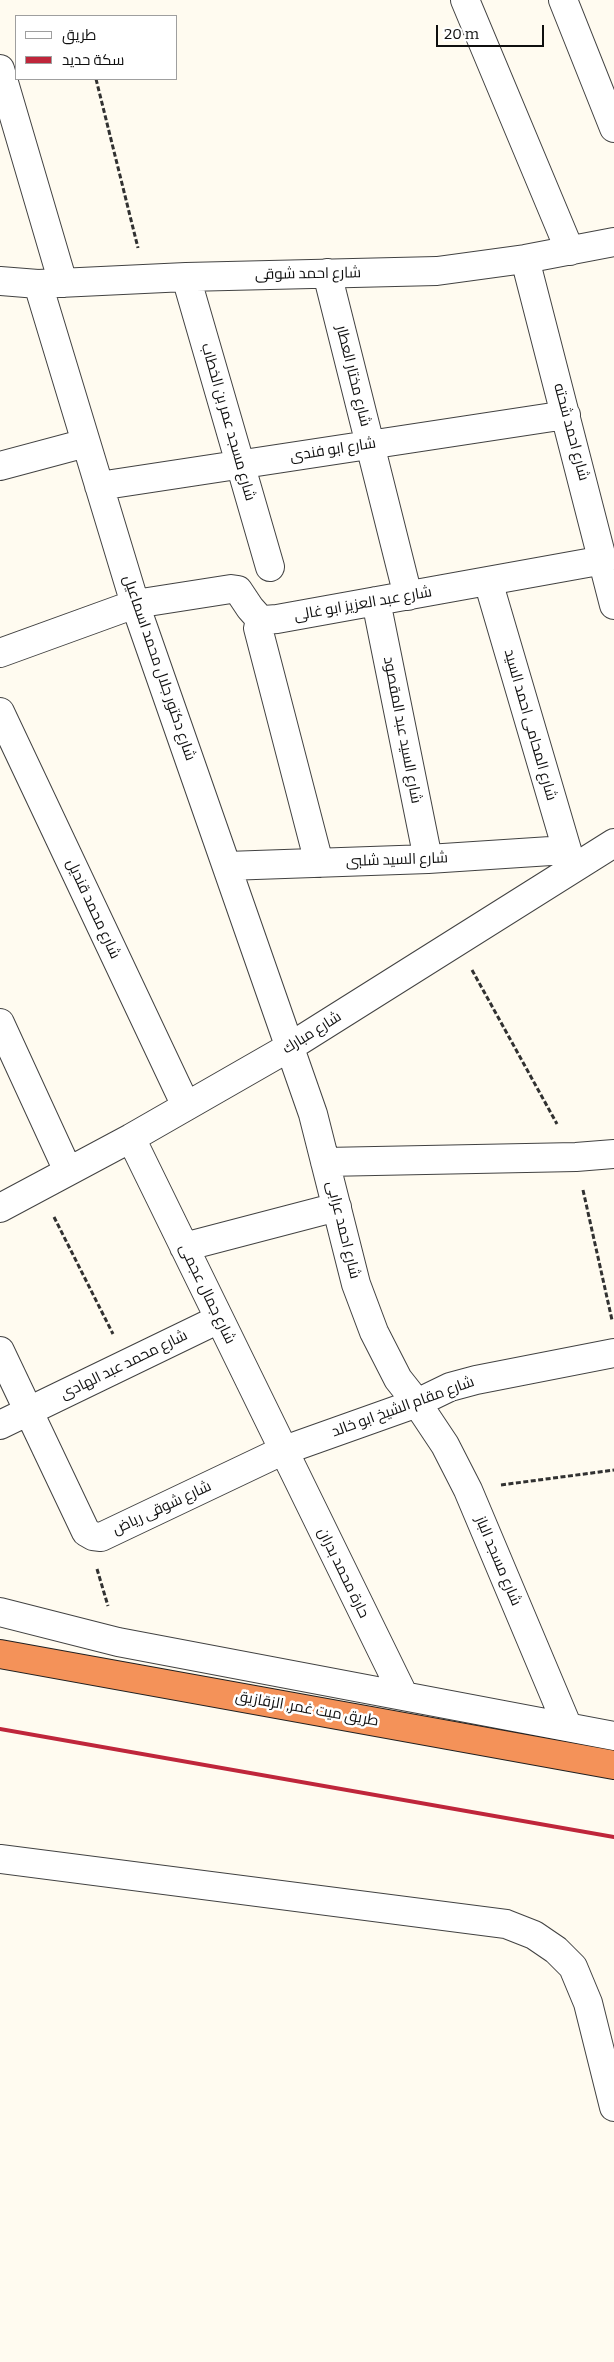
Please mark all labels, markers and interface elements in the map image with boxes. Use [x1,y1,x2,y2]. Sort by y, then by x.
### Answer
legend [15,15,178,80]
scale bar [439,15,546,47]
text: 20 m [444,25,479,43]
text: طريق [62,26,96,44]
text: سكة حديد [62,51,124,69]
street label: شارع احمد شوقى [255,264,361,284]
street label: شارع مختار العطار [332,323,374,429]
street label: شارع مسجد عمر بن الخطاب [197,341,259,503]
street label: شارع احمد شحته [549,381,593,483]
street label: شارع ابو فندى [289,434,377,466]
street label: شارع دكتور جلال محمد اسماعيل [119,573,199,763]
street label: شارع عبد العزيز ابو غالى [293,583,433,625]
street label: شارع المحامى احمد السيد [500,647,560,803]
street label: شارع السيد عبد المقصود [379,655,425,805]
street label: شارع السيد شلبى [346,849,448,871]
street label: شارع محمد قنديل [62,856,124,962]
street label: شارع مبارك [279,1008,345,1058]
street label: شارع احمد عرابى [322,1179,364,1281]
street label: شارع جمال عجمى [175,1241,239,1347]
street label: شارع محمد عبد الهادى [57,1326,191,1404]
street label: شارع مقام الشيخ ابو خالد [329,1373,477,1441]
street label: شارع شوقى رياض [110,1477,214,1539]
street label: شارع مسجد الباز [471,1513,525,1609]
street label: حارة محمد بدران [313,1525,373,1621]
street label: طريق ميت غمر, الزقازيق [234,1688,380,1730]

